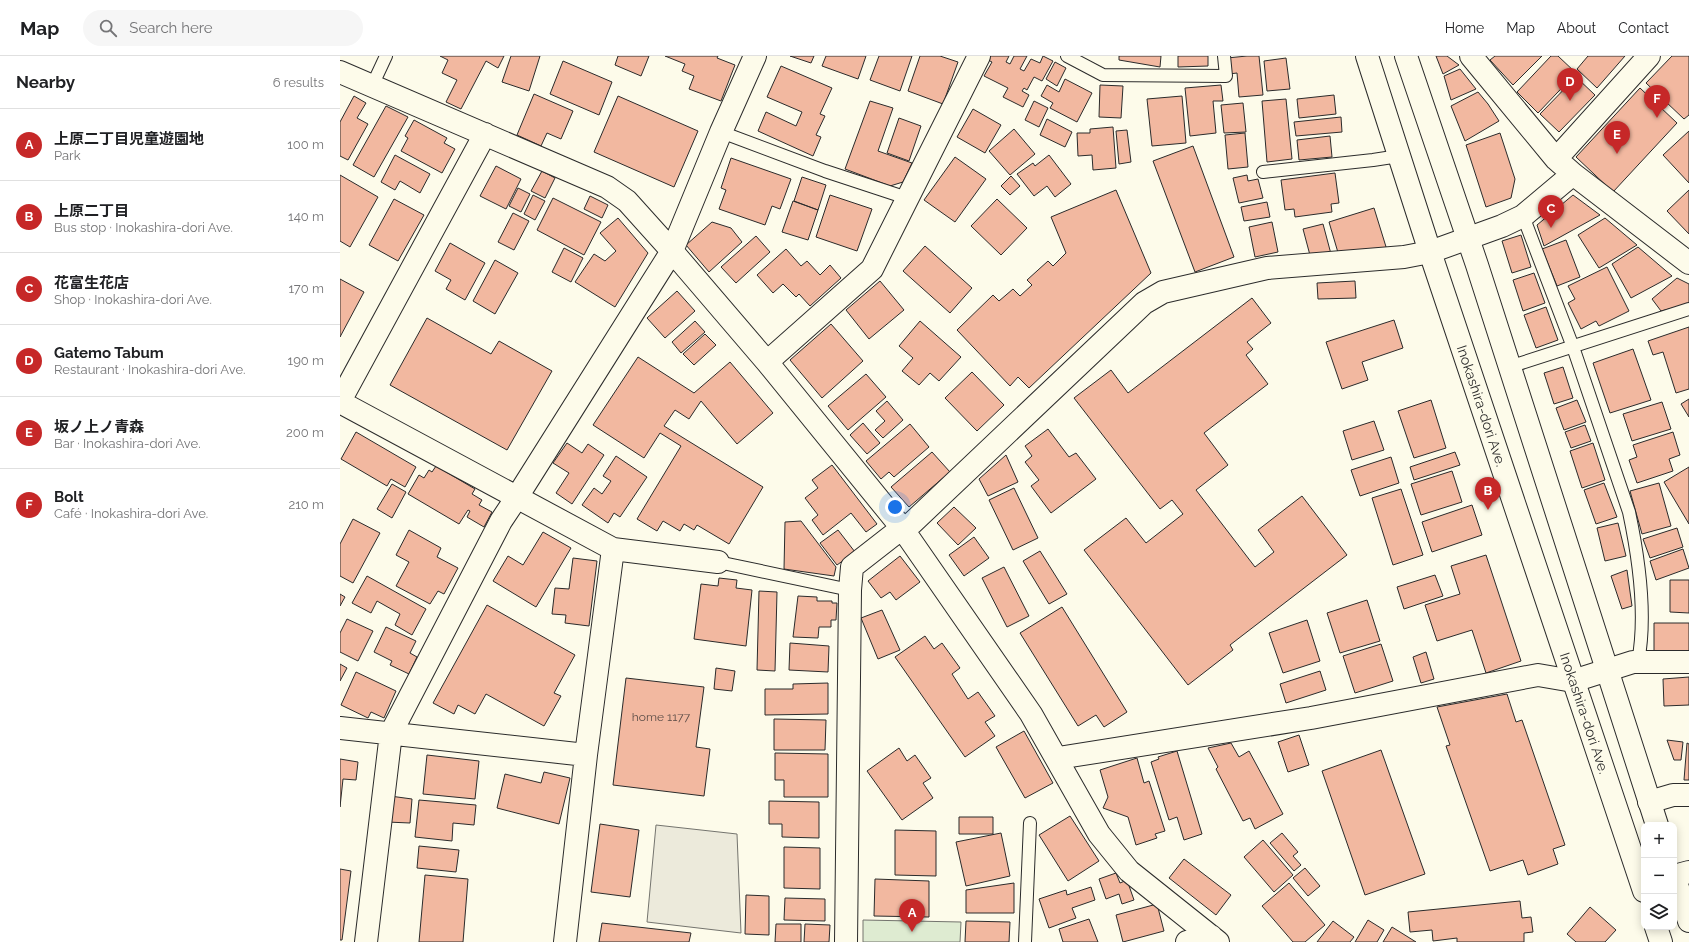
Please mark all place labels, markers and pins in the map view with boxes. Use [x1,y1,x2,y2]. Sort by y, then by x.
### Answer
pin: D [1557,68,1583,101]
pin: F [1644,85,1670,118]
pin: E [1604,121,1630,154]
pin: C [1538,195,1564,228]
pin: B [1475,477,1501,510]
pin: A [899,899,925,932]

